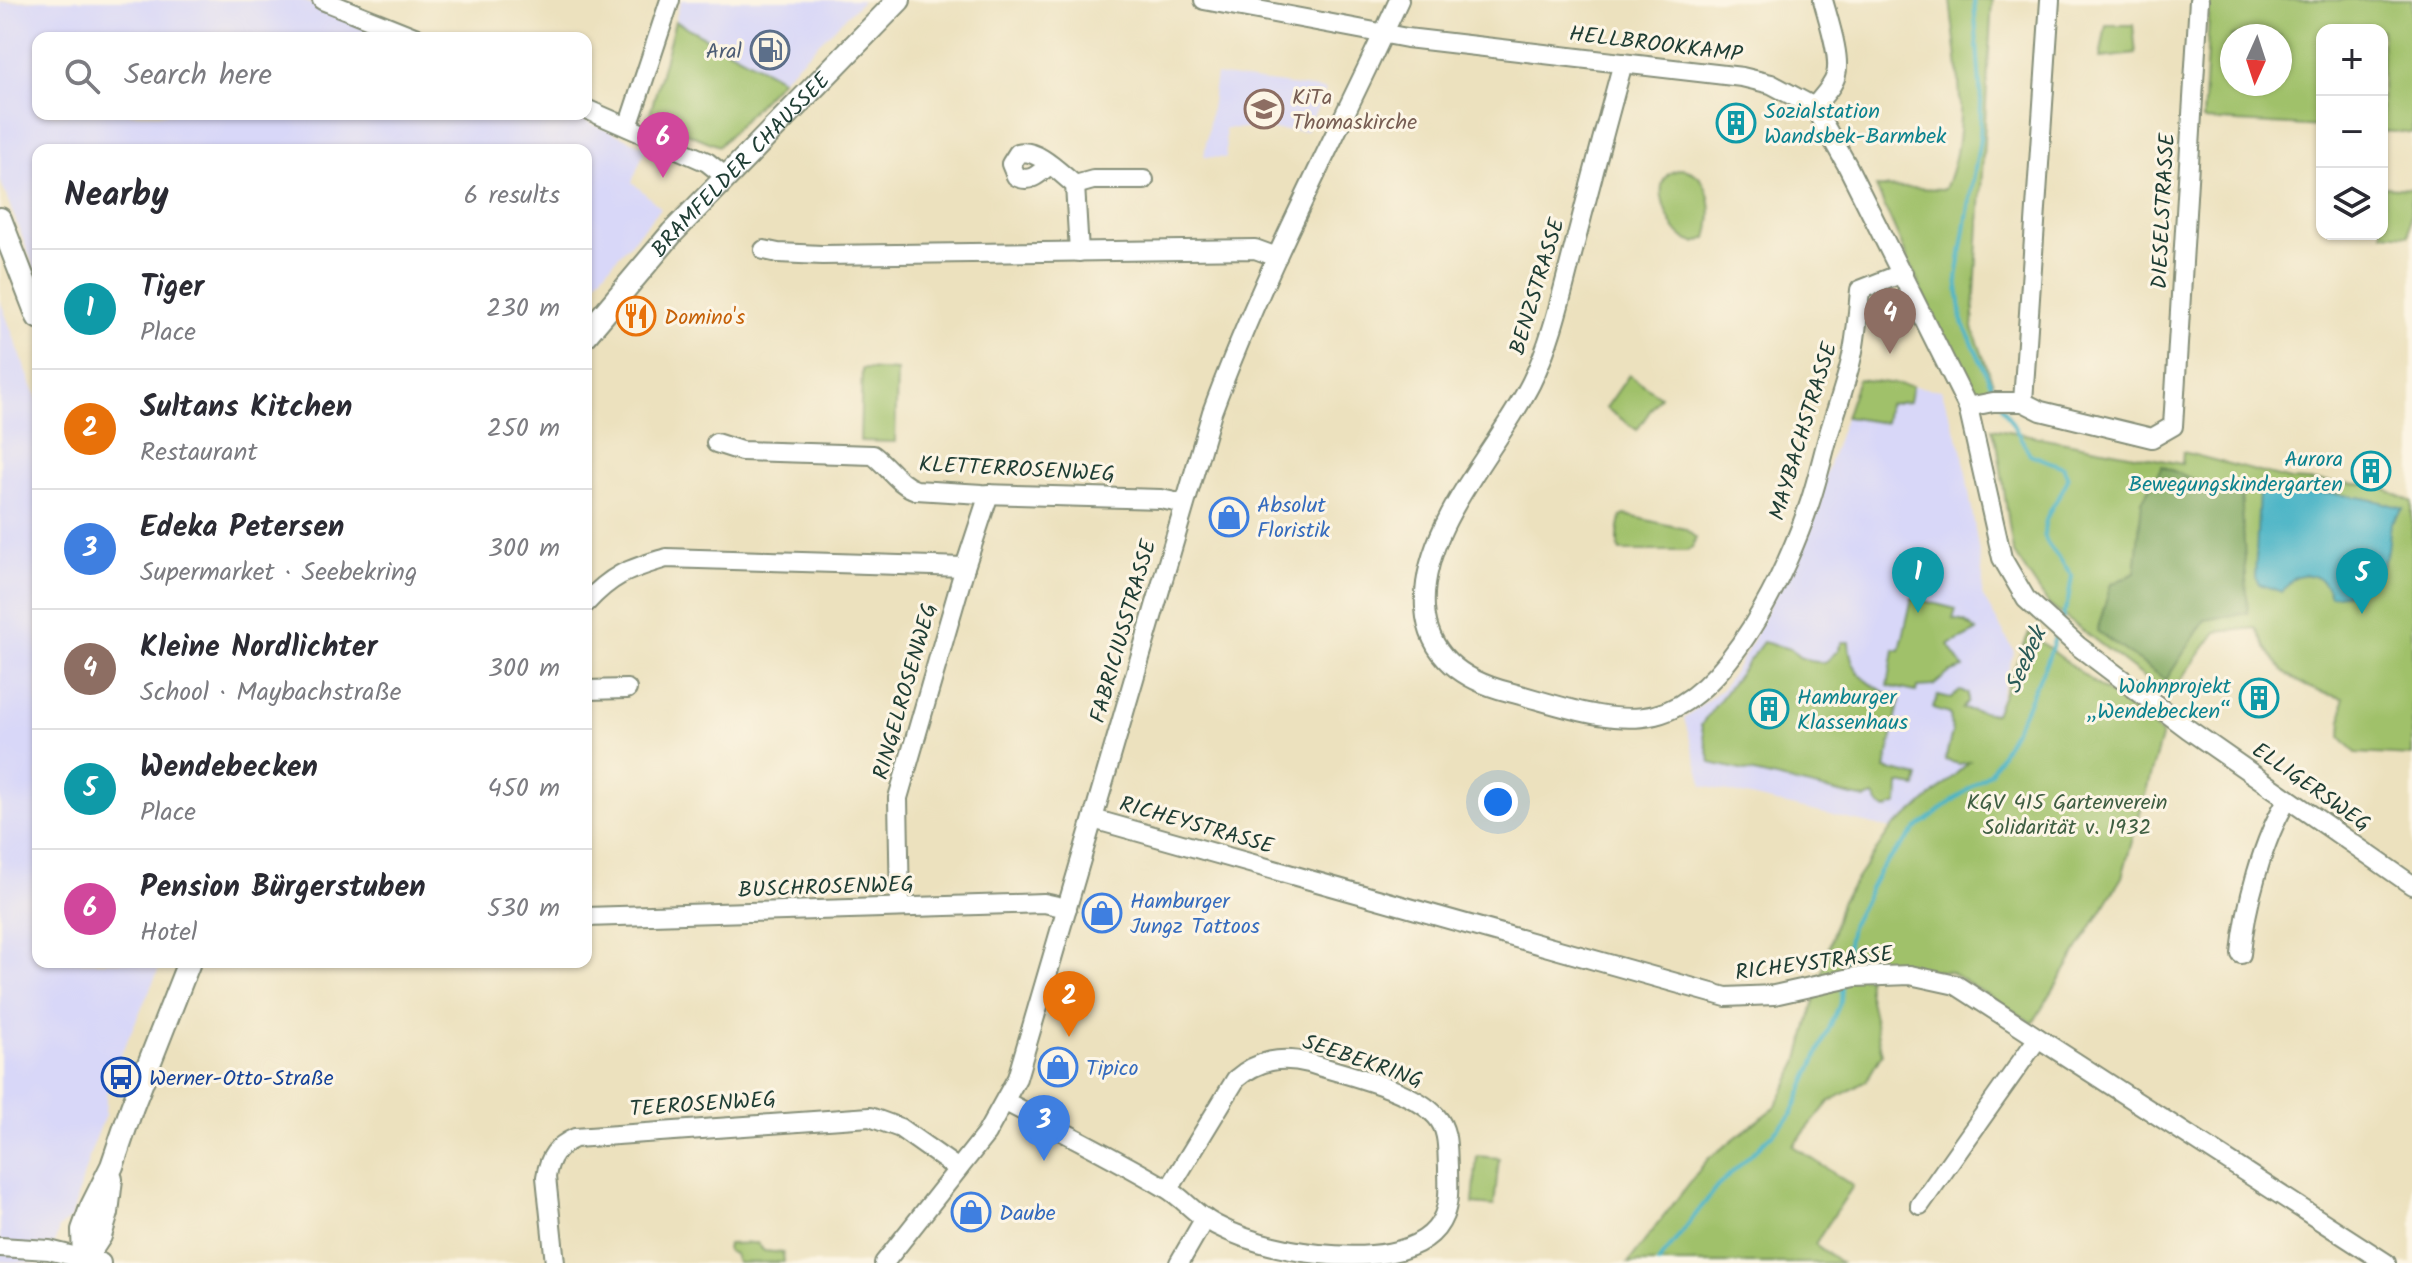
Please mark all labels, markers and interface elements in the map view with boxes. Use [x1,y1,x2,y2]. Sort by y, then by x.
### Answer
street label: HELLBROOKKAMP [1567,17,1745,74]
north arrow [2220,24,2292,96]
map controls [2316,24,2388,240]
button: + [2316,24,2388,96]
fuel station icon: Aral [749,29,791,71]
search box [32,32,592,120]
place label: Aral [706,35,743,70]
text: Search here [124,52,272,100]
icon: search [60,54,104,98]
street label: BRAMFELDER CHAUSSEE [643,64,840,266]
place label: KiTa Thomaskirche [1292,81,1417,141]
school or university icon: KiTa Thomaskirche [1243,88,1285,130]
place label: Sozialstation Wandsbek-Barmbek [1764,95,1947,155]
button: − [2316,96,2388,168]
building icon: Sozialstation Wandsbek-Barmbek [1715,102,1757,144]
pin: 6 [637,112,689,178]
street label: DIESELSTRASSE [2143,131,2186,290]
button: layers [2316,168,2388,240]
text: Nearby [64,169,169,223]
text: 6 results [464,175,560,217]
street label: BENZSTRASSE [1501,213,1576,359]
text: Tiger [140,264,204,312]
text: 1 [86,288,94,330]
text: 230 m [486,288,560,330]
pin: 4 [1864,288,1916,354]
restaurant icon: Domino's [615,295,657,337]
place label: Domino's [664,301,746,336]
text: Place [140,312,196,354]
street label: MAYBACHSTRASSE [1761,337,1848,525]
text: Sultans Kitchen [140,384,352,432]
text: 2 [82,408,98,450]
text: 250 m [487,408,560,450]
text: Restaurant [140,432,257,474]
place label: Aurora Bewegungskindergarten [2128,443,2343,503]
street label: KLETTERROSENWEG [918,448,1116,493]
building icon: Aurora Bewegungskindergarten [2350,450,2392,492]
place label: Absolut Floristik [1257,489,1331,549]
shop icon: Absolut Floristik [1208,496,1250,538]
text: Edeka Petersen [140,504,344,552]
text: 3 [83,528,97,570]
text: 300 m [488,528,560,570]
street label: FABRICIUSSTRASSE [1081,535,1168,728]
pin: 1 [1892,547,1944,613]
pin: 5 [2336,548,2388,614]
text: Supermarket · Seebekring [140,552,417,594]
street label: RINGELROSENWEG [864,599,948,784]
water label: Seebek [1995,618,2060,700]
text: Kleine Nordlichter [140,624,377,672]
text: 4 [83,648,97,690]
text: 300 m [488,648,560,690]
place label: Wohnprojekt „Wendebecken“ [2087,670,2231,730]
text: School · Maybachstraße [140,672,401,714]
building icon: Wohnprojekt „Wendebecken“ [2238,677,2280,719]
place label: Hamburger Klassenhaus [1797,681,1909,741]
building icon: Hamburger Klassenhaus [1748,688,1790,730]
street label: ELLIGERSWEG [2244,734,2377,842]
text: Wendebecken [140,744,318,792]
text: 5 [83,768,97,810]
text: 450 m [488,768,560,810]
your location [1478,782,1518,822]
park label: KGV 415 Gartenverein Solidarität v. 1932 [1966,786,2168,846]
street label: RICHEYSTRASSE [1115,788,1279,865]
text: Place [140,792,196,834]
text: Pension Bürgerstuben [140,864,426,912]
street label: BUSCHROSENWEG [737,868,915,909]
place label: Hamburger Jungz Tattoos [1130,885,1261,945]
text: 6 [83,888,97,930]
text: 530 m [487,888,560,930]
shop icon: Hamburger Jungz Tattoos [1081,892,1123,934]
text: Hotel [140,912,197,954]
street label: RICHEYSTRASSE [1733,937,1896,992]
pin: 2 [1043,971,1095,1037]
street label: SEEBEKRING [1297,1025,1427,1099]
shop icon: Tipico [1037,1046,1079,1088]
place label: Tipico [1086,1052,1139,1087]
bus stop icon: Werner-Otto-Straße [100,1056,142,1098]
place label: Werner-Otto-Straße [149,1062,334,1097]
street label: TEEROSENWEG [629,1083,778,1128]
pin: 3 [1018,1095,1070,1161]
shop icon: Daube [950,1191,992,1233]
place label: Daube [999,1197,1056,1232]

